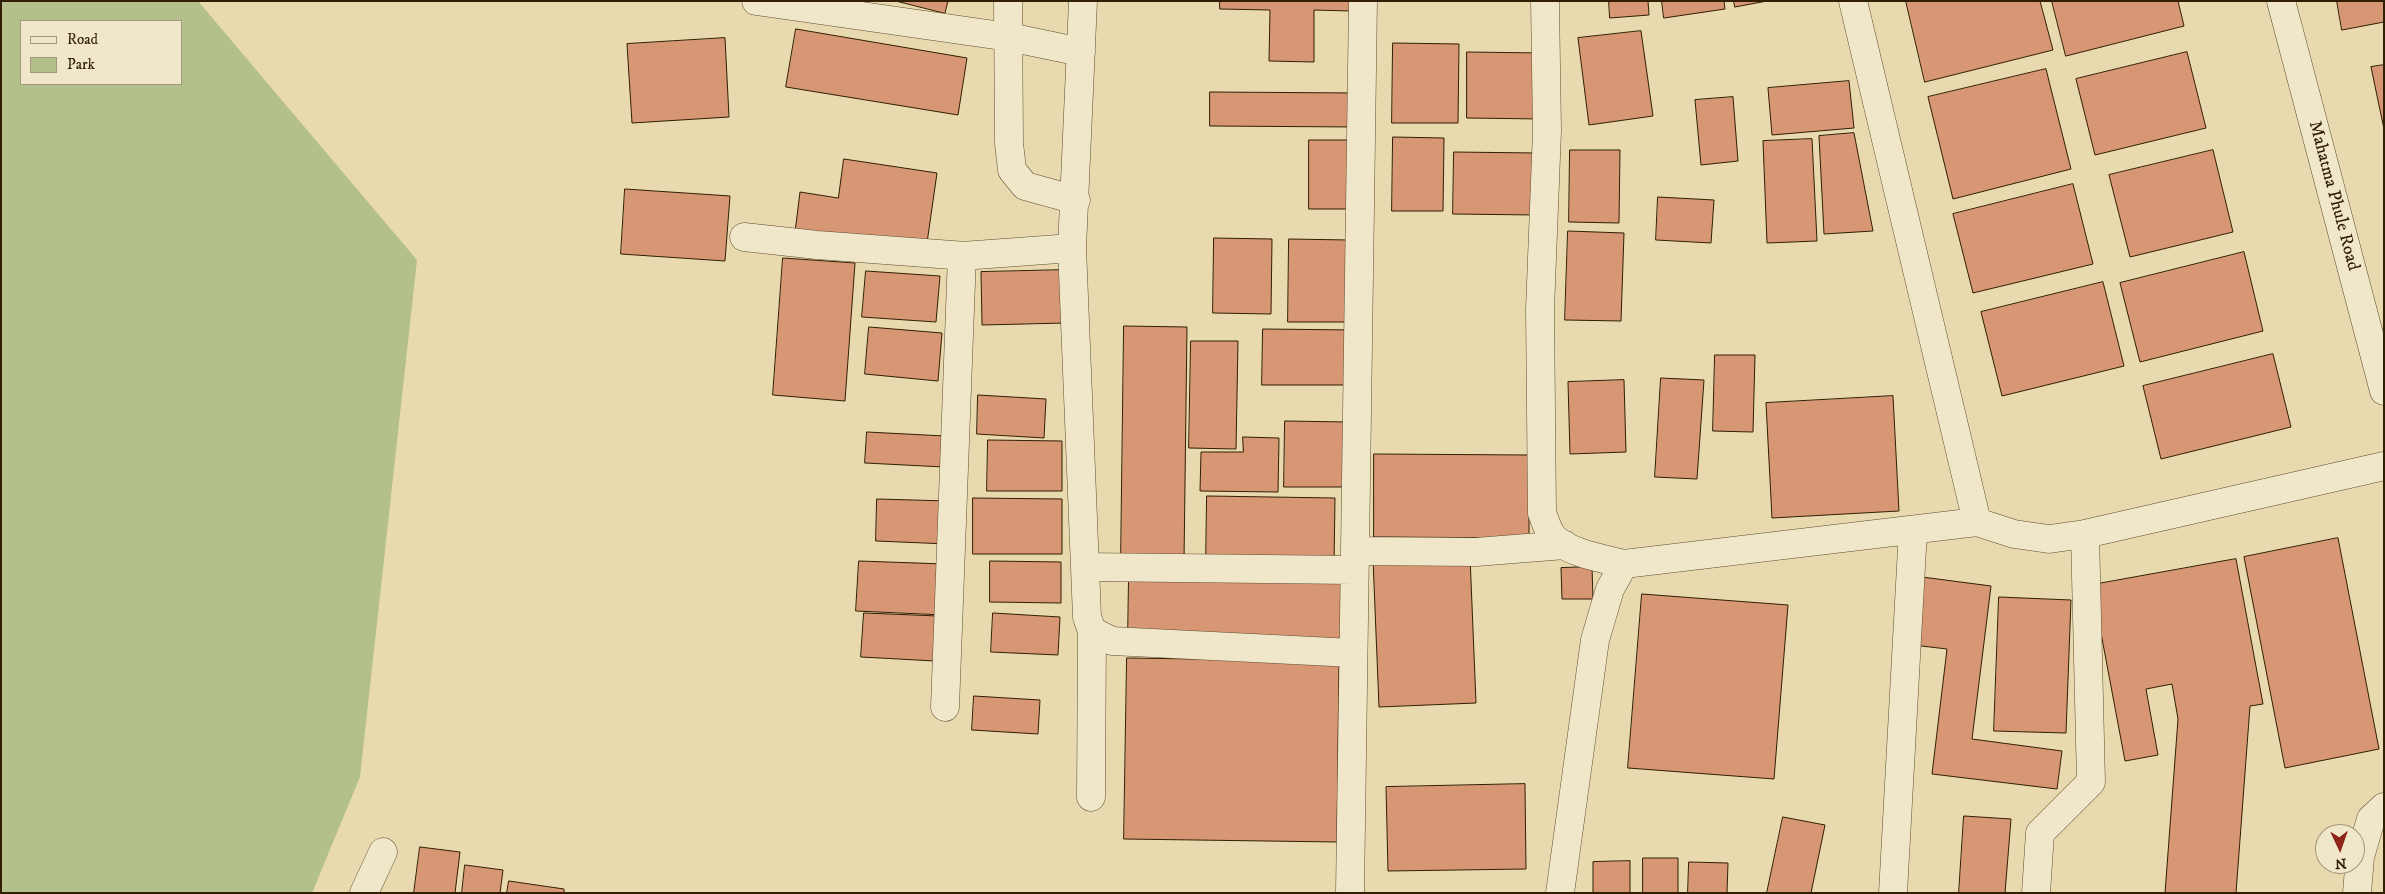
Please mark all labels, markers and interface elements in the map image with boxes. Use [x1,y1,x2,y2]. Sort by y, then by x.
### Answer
legend [20,20,182,85]
text: Road [67,30,98,49]
text: Park [67,55,95,74]
street label: Mahatma Phule Road [2303,119,2363,273]
north arrow [2315,824,2365,874]
text: N [2335,854,2347,872]

